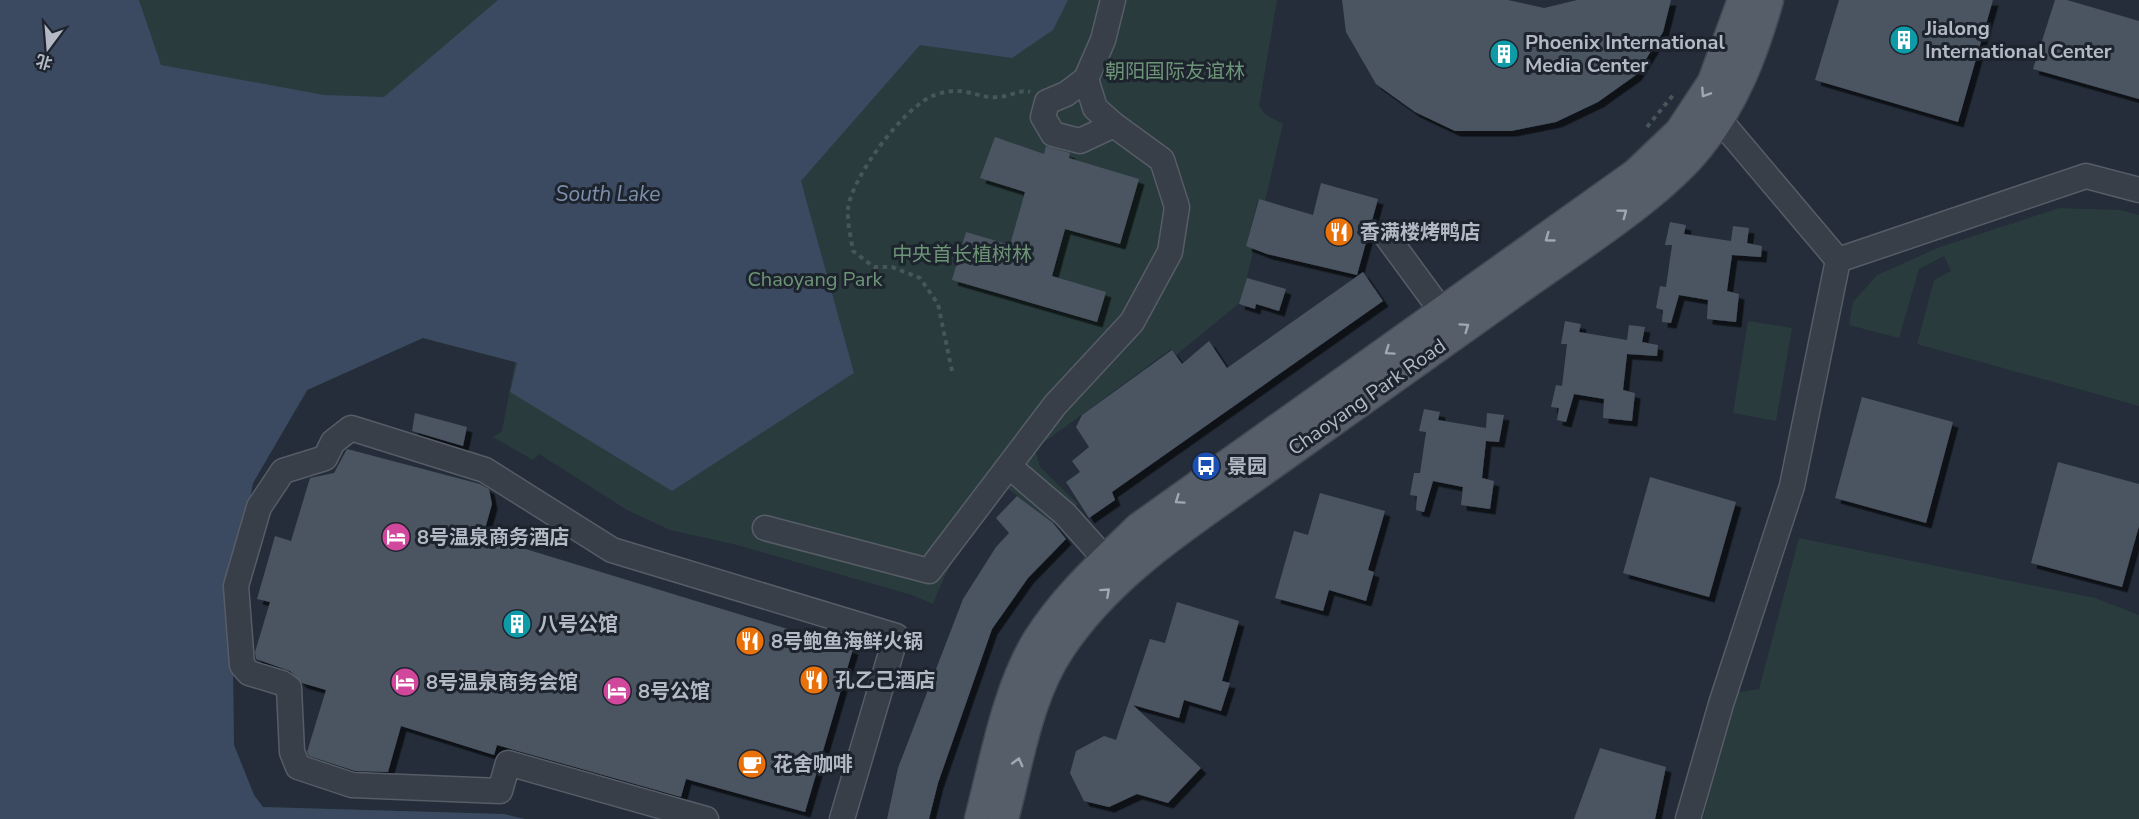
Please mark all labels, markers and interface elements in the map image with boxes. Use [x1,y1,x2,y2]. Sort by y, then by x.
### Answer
place label: Jialong International Center [1924,15,2112,65]
north arrow [18,18,78,78]
building icon: Jialong International Center [1888,24,1920,56]
place label: Phoenix International Media Center [1525,29,1725,79]
building icon: Phoenix International Media Center [1488,38,1520,70]
text: 北 [33,49,55,74]
park label: 朝阳国际友谊林 [1105,58,1245,85]
one-way arrow [1701,87,1713,97]
water label: South Lake [556,180,661,208]
one-way arrow [1617,209,1628,220]
restaurant icon: 香满楼烤鸭店 [1323,216,1355,248]
place label: 香满楼烤鸭店 [1360,219,1480,246]
one-way arrow [1544,231,1555,242]
park label: 中央首长植树林 [892,241,1032,268]
park label: Chaoyang Park [747,266,884,293]
one-way arrow [1459,323,1470,334]
street label: Chaoyang Park Road [1283,332,1451,462]
one-way arrow [1385,344,1396,355]
bus stop icon: 景园 [1190,450,1222,482]
place label: 景园 [1227,453,1267,480]
one-way arrow [1174,493,1185,504]
hotel icon: 8号温泉商务酒店 [380,521,412,553]
place label: 8号温泉商务酒店 [417,524,569,551]
one-way arrow [1099,588,1110,599]
building icon: 八号公馆 [501,608,533,640]
place label: 八号公馆 [538,611,618,638]
restaurant icon: 8号鲍鱼海鲜火锅 [734,625,766,657]
place label: 8号鲍鱼海鲜火锅 [771,628,923,655]
restaurant icon: 孔乙己酒店 [798,664,830,696]
hotel icon: 8号温泉商务会馆 [389,666,421,698]
place label: 孔乙己酒店 [835,667,935,694]
place label: 8号温泉商务会馆 [426,669,578,696]
hotel icon: 8号公馆 [601,675,633,707]
place label: 8号公馆 [638,678,710,705]
cafe icon: 花舍咖啡 [736,748,768,780]
place label: 花舍咖啡 [773,751,853,778]
one-way arrow [1011,758,1024,768]

